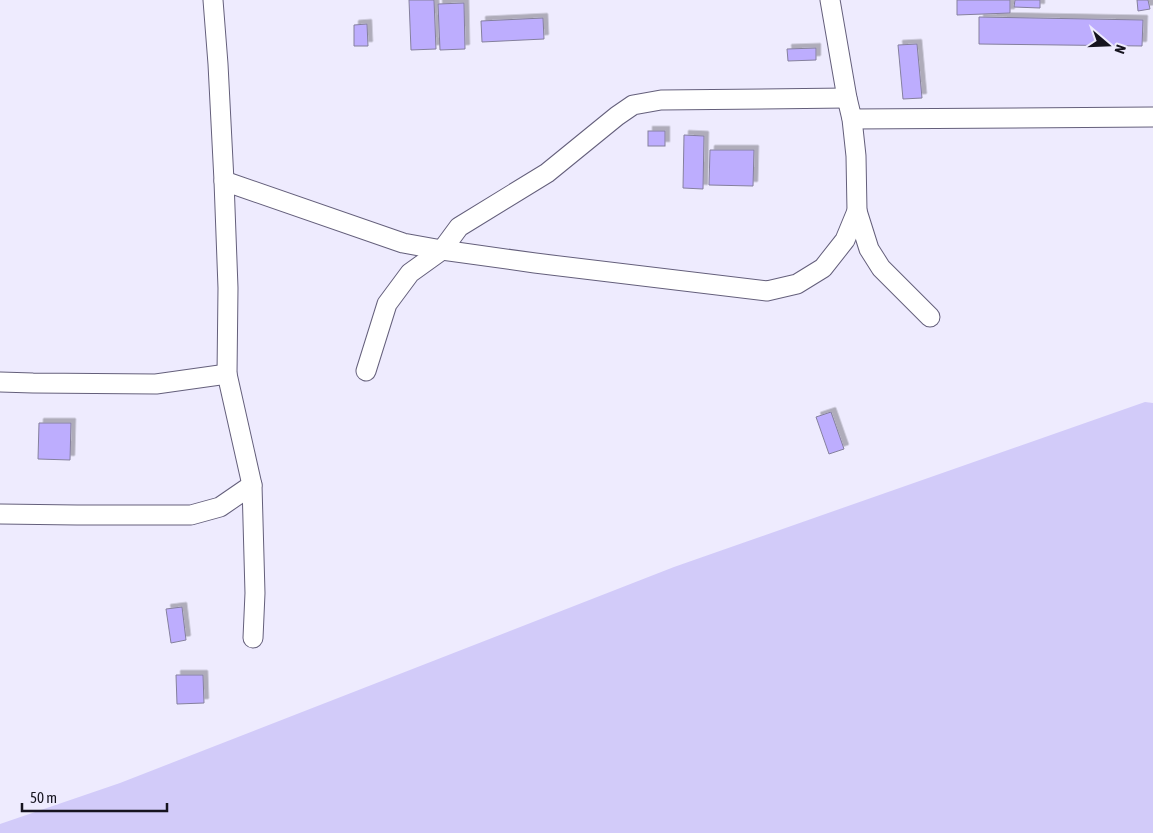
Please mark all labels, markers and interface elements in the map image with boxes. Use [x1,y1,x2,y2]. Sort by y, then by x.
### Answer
north arrow [1083,20,1133,70]
text: N [1111,43,1129,56]
scale bar [22,780,168,812]
text: 50 m [30,789,57,806]

